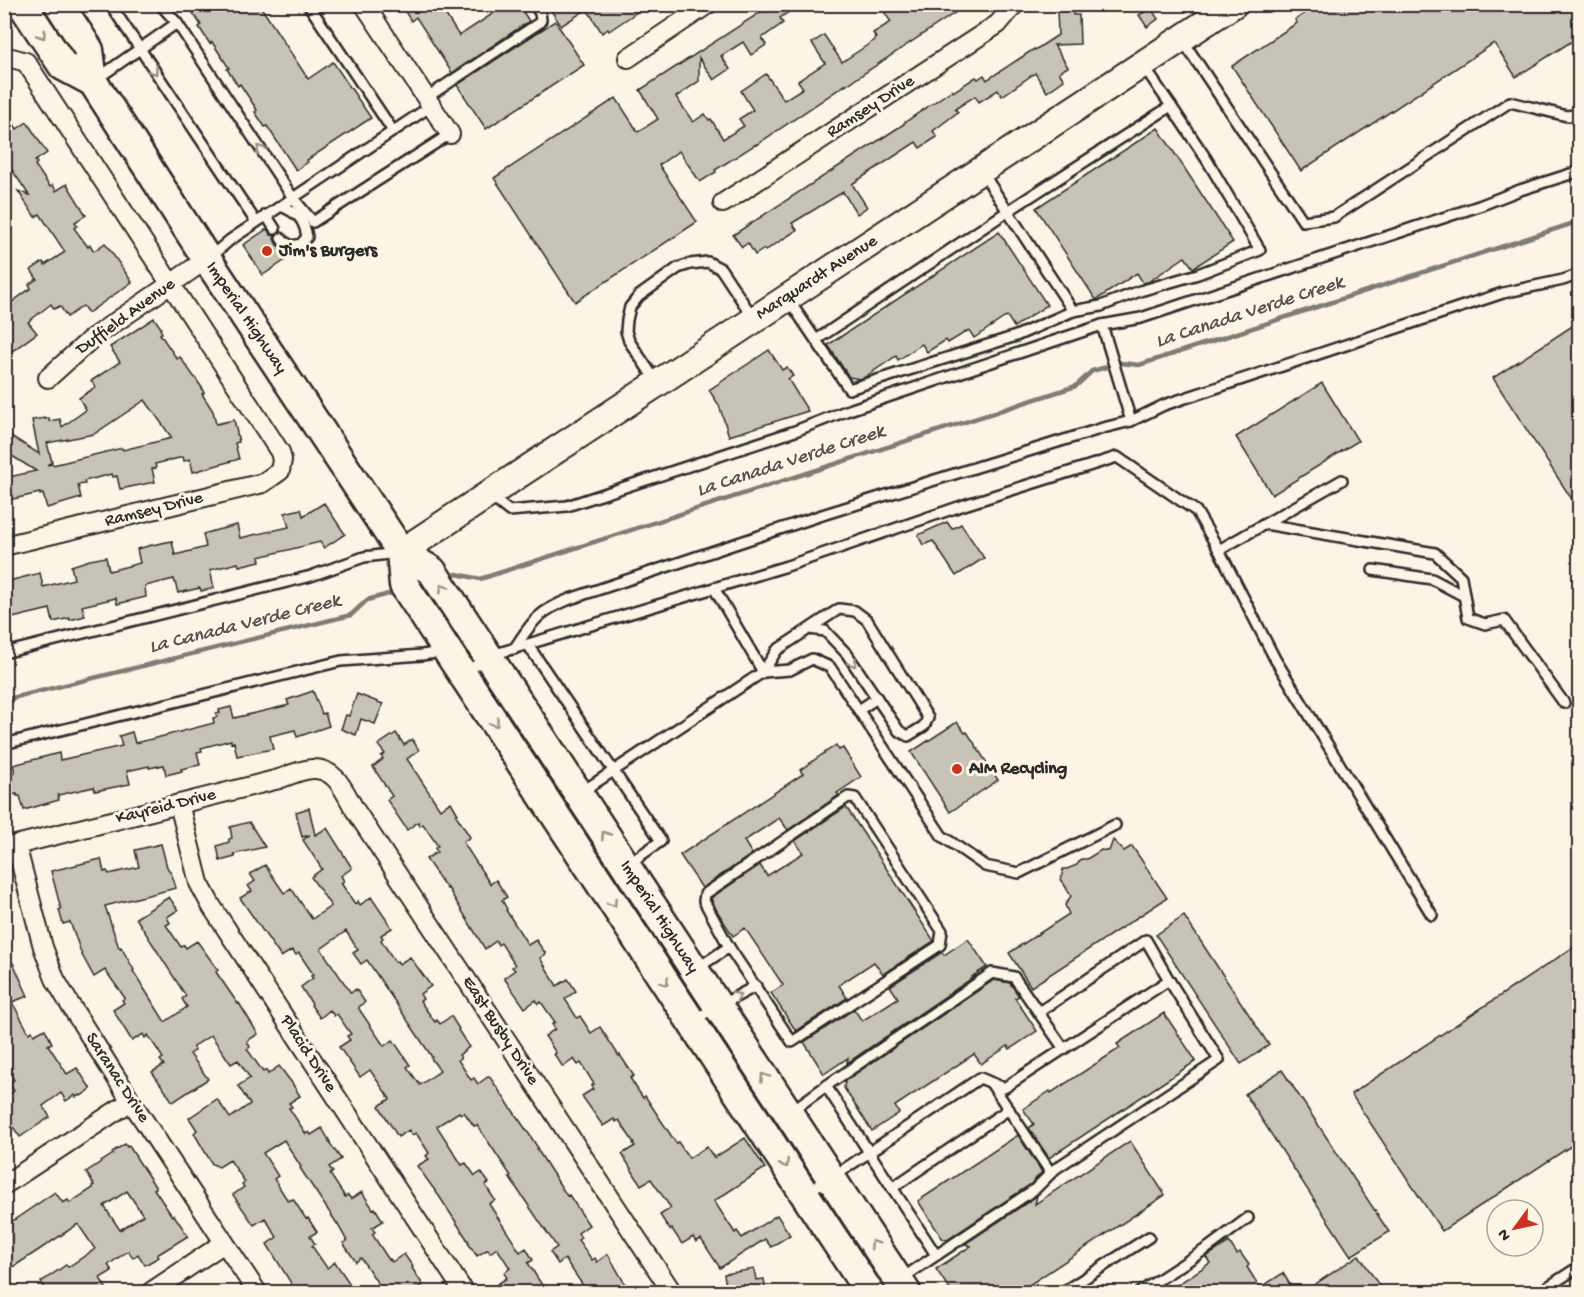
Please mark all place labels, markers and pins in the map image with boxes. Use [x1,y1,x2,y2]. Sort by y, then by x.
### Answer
place label: Jim's Burgers [278,241,379,262]
marker: Jim's Burgers [260,244,274,258]
place label: AIM Recycling [968,759,1067,780]
marker: AIM Recycling [950,762,964,776]

